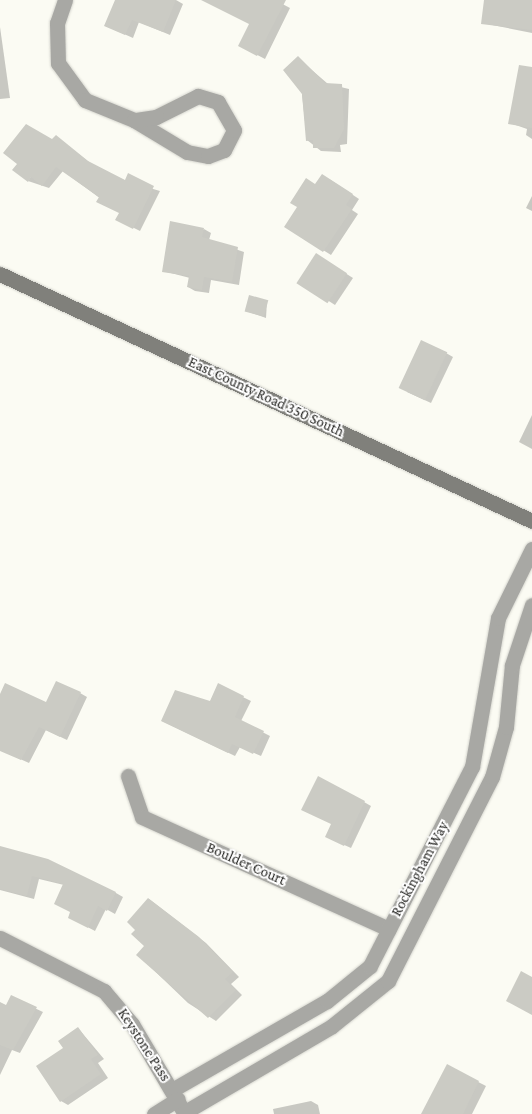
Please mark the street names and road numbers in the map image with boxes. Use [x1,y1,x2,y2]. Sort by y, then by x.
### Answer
street label: East County Road 350 South [185,353,347,441]
street label: Rockingham Way [387,818,453,920]
street label: Boulder Court [204,839,288,889]
street label: Keystone Pass [114,1005,174,1085]

